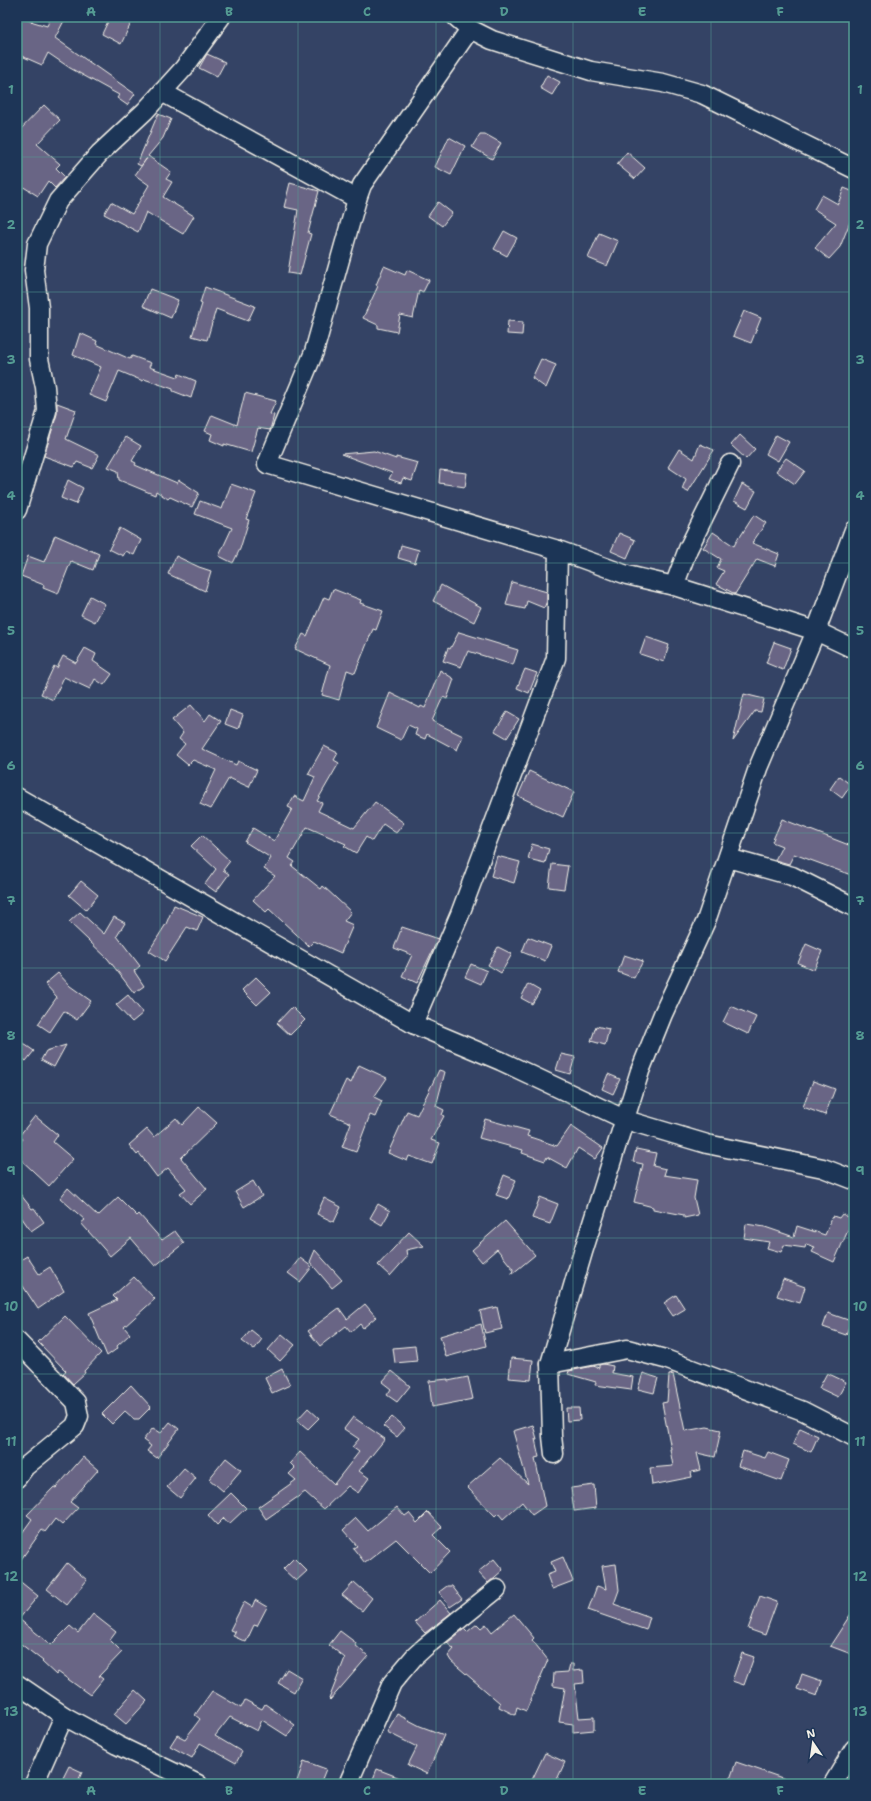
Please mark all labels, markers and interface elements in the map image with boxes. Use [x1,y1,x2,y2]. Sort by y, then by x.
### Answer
text: A [86,3,96,20]
text: B [225,3,233,20]
text: C [363,3,371,20]
text: D [499,3,509,20]
text: E [638,3,647,20]
text: F [776,3,784,20]
text: 1 [8,81,14,98]
text: 1 [857,81,863,98]
text: 2 [6,216,16,233]
text: 2 [855,216,865,233]
text: 3 [6,351,16,368]
text: 3 [855,351,865,368]
text: 4 [6,487,16,504]
text: 4 [855,487,865,504]
text: 5 [7,622,15,639]
text: 5 [856,622,864,639]
text: 6 [6,757,16,774]
text: 6 [855,757,865,774]
text: 7 [6,892,16,909]
text: 7 [855,892,865,909]
text: 8 [6,1027,16,1044]
text: 8 [855,1027,865,1044]
text: 9 [6,1162,16,1179]
text: 9 [855,1162,865,1179]
text: 10 [4,1298,18,1315]
text: 10 [853,1298,867,1315]
text: 11 [5,1433,17,1450]
text: 11 [854,1433,866,1450]
text: 12 [4,1568,18,1585]
text: 12 [853,1568,867,1585]
text: 13 [4,1703,18,1720]
text: 13 [853,1703,867,1720]
north arrow [793,1723,833,1763]
text: N [805,1725,817,1742]
text: A [86,1782,96,1799]
text: B [225,1782,233,1799]
text: C [363,1782,371,1799]
text: D [499,1782,509,1799]
text: E [638,1782,647,1799]
text: F [776,1782,784,1799]

